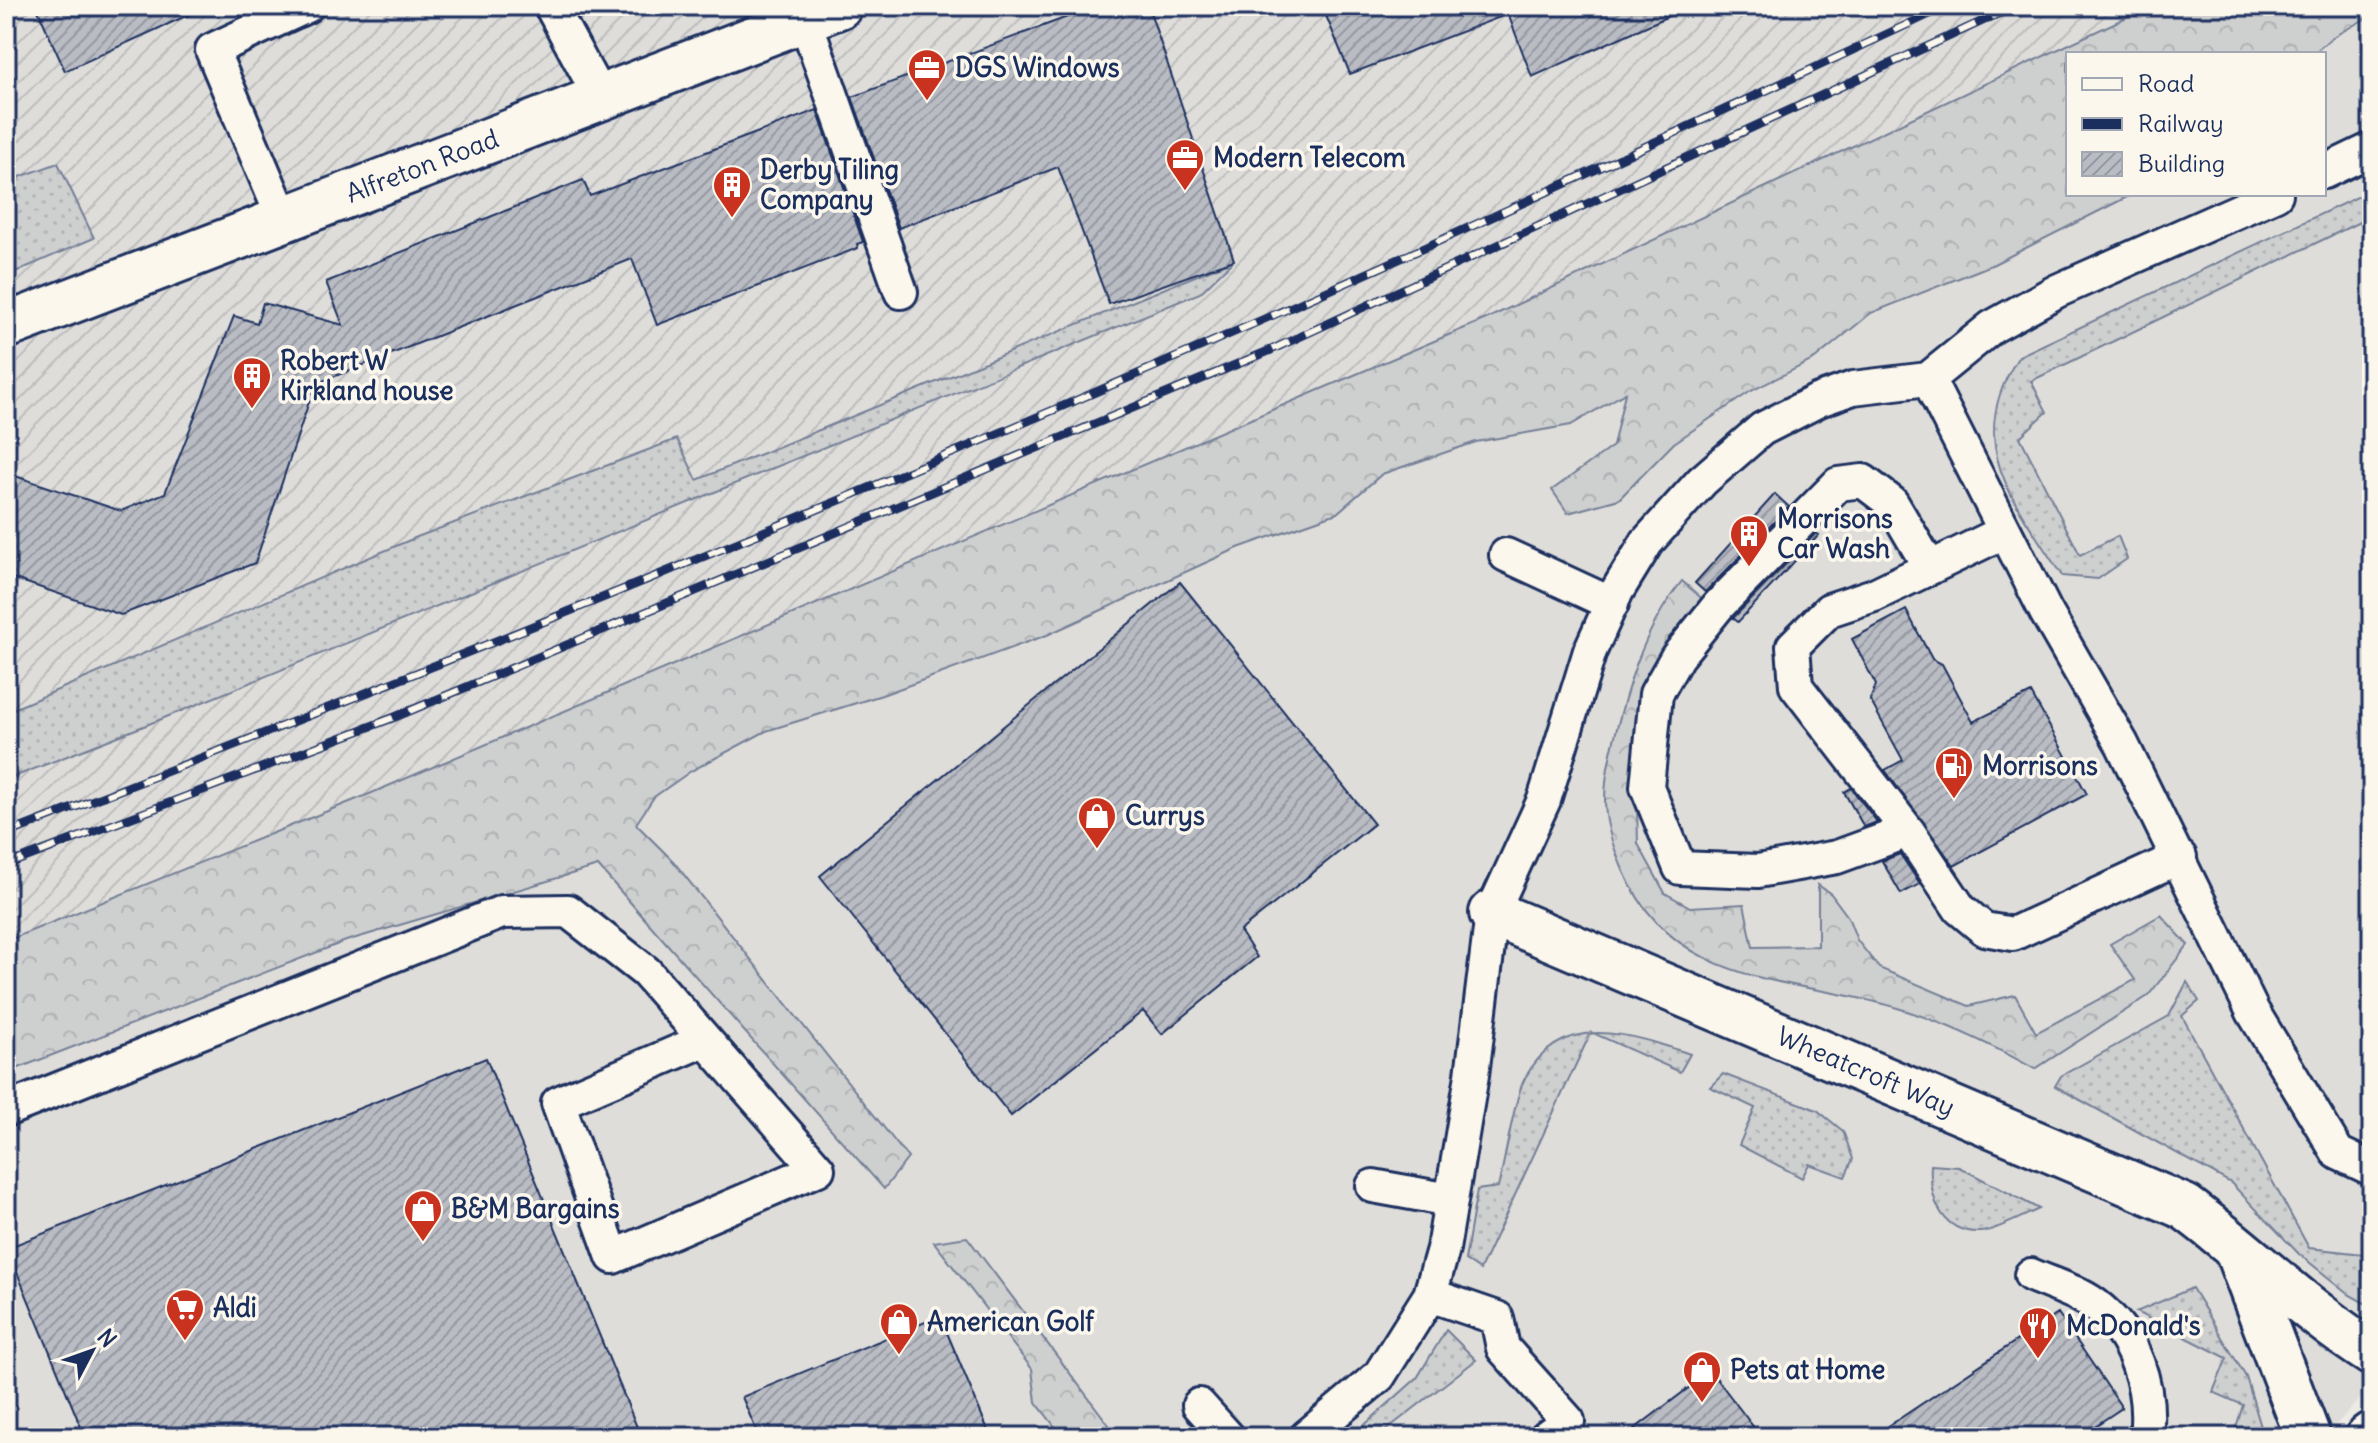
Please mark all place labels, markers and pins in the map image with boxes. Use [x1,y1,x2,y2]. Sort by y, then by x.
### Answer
office icon: DGS Windows [906,47,948,102]
place label: DGS Windows [955,51,1120,84]
office icon: Modern Telecom [1164,137,1206,192]
place label: Modern Telecom [1213,141,1406,174]
place label: Derby Tiling Company [760,153,899,216]
building icon: Derby Tiling Company [711,164,753,219]
place label: Robert W Kirkland house [280,344,454,407]
building icon: Robert W Kirkland house [231,355,273,410]
place label: Morrisons Car Wash [1777,502,1893,565]
building icon: Morrisons Car Wash [1728,513,1770,568]
fuel station icon: Morrisons [1933,745,1975,800]
place label: Morrisons [1982,749,2098,782]
shop icon: Currys [1076,795,1118,850]
place label: Currys [1125,799,1205,832]
shop icon: B&M Bargains [402,1188,444,1243]
place label: B&M Bargains [451,1192,620,1225]
supermarket icon: Aldi [164,1287,206,1342]
place label: Aldi [213,1291,257,1324]
shop icon: American Golf [878,1301,920,1356]
place label: American Golf [927,1305,1095,1338]
restaurant icon: McDonald's [2017,1305,2059,1360]
place label: McDonald's [2066,1309,2201,1342]
shop icon: Pets at Home [1681,1349,1723,1404]
place label: Pets at Home [1730,1353,1885,1386]

